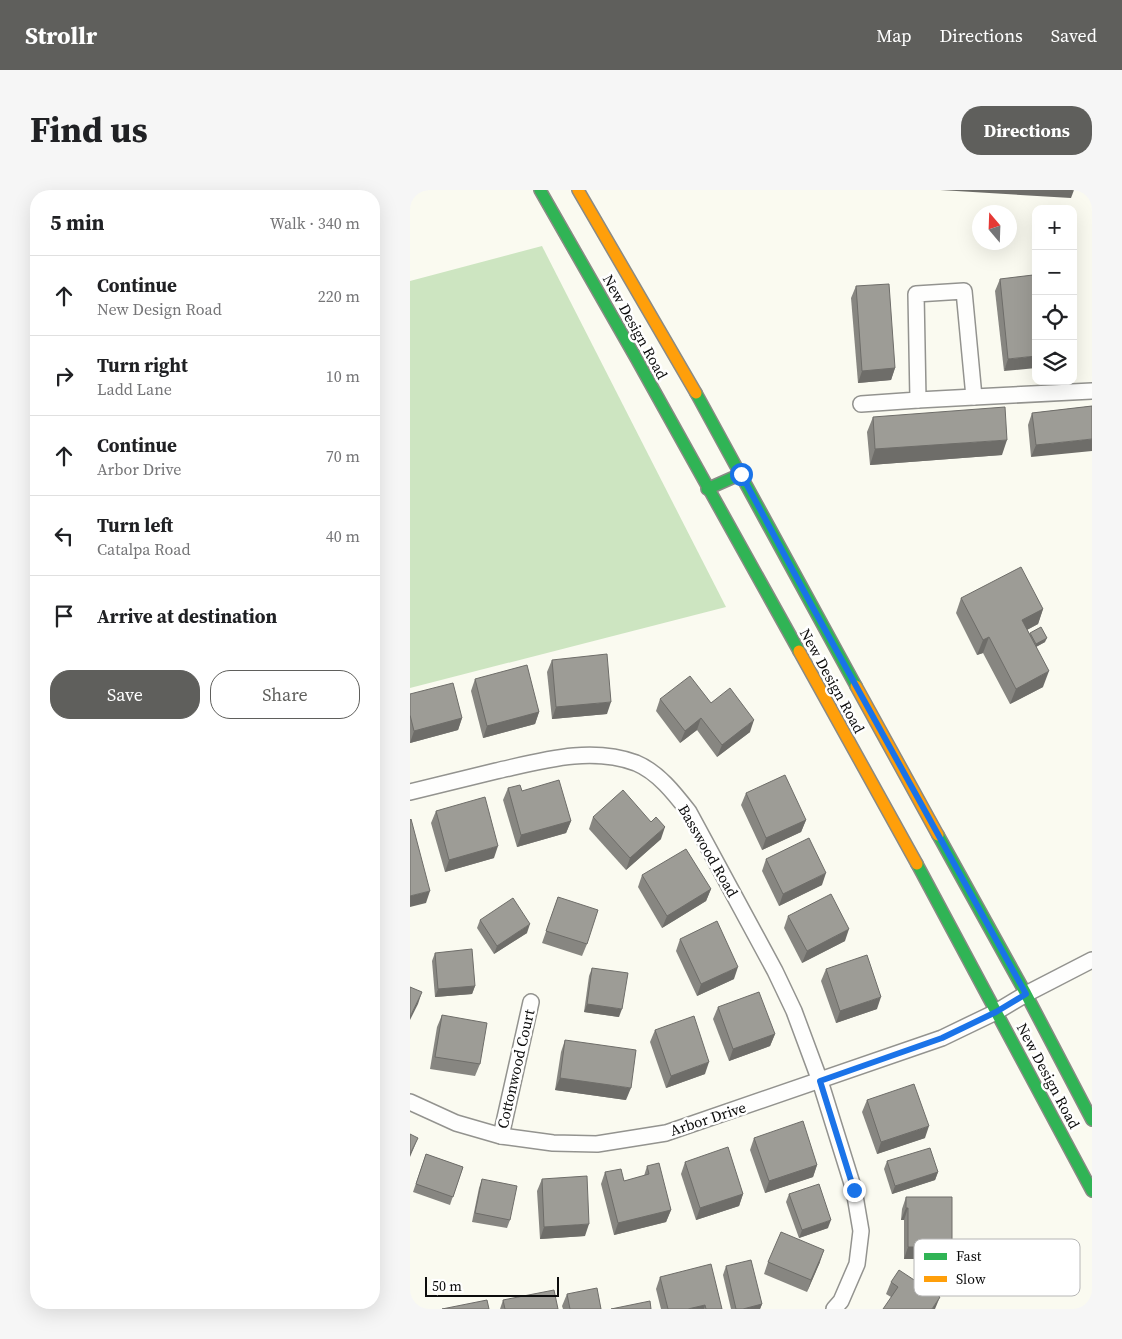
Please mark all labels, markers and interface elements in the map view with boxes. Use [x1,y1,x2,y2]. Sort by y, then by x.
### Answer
text: Strollr [25,19,97,52]
text: Map [876,23,912,48]
text: Directions [940,23,1023,48]
text: Saved [1051,23,1097,48]
text: Find us [30,106,148,154]
button: Directions [961,106,1092,155]
north arrow [972,205,1017,250]
map controls [1032,205,1077,385]
button: + [1032,205,1077,250]
text: 5 min [50,208,105,237]
text: Walk · 340 m [270,212,360,234]
button: − [1032,250,1077,295]
street label: New Design Road [598,271,673,383]
text: Continue [97,272,177,298]
icon: ahead [50,282,78,310]
text: 220 m [318,285,360,307]
button: locate [1032,295,1077,340]
text: New Design Road [97,298,222,320]
button: layers [1032,340,1077,385]
text: Turn right [97,352,188,378]
icon: right [50,362,78,390]
text: 10 m [326,365,360,387]
text: Ladd Lane [97,378,172,400]
text: Continue [97,432,177,458]
icon: ahead [50,442,78,470]
text: 70 m [326,445,360,467]
text: Arbor Drive [97,458,181,480]
route start [730,463,753,486]
text: Turn left [97,512,173,538]
icon: left [50,522,78,550]
text: 40 m [326,525,360,547]
text: Catalpa Road [97,538,191,560]
icon: arrive [50,602,78,630]
text: Arrive at destination [97,603,277,629]
street label: New Design Road [795,625,870,737]
button: Save [50,670,200,719]
button: Share [210,670,360,719]
street label: Basswood Road [673,801,744,901]
street label: Cottonwood Court [492,1007,539,1131]
street label: New Design Road [1012,1019,1085,1133]
street label: Arbor Drive [667,1096,749,1141]
route end [843,1179,866,1202]
legend [914,1239,1080,1296]
text: Fast [956,1246,982,1266]
text: Slow [956,1269,986,1289]
scale bar [425,1274,559,1297]
text: 50 m [432,1276,462,1296]

